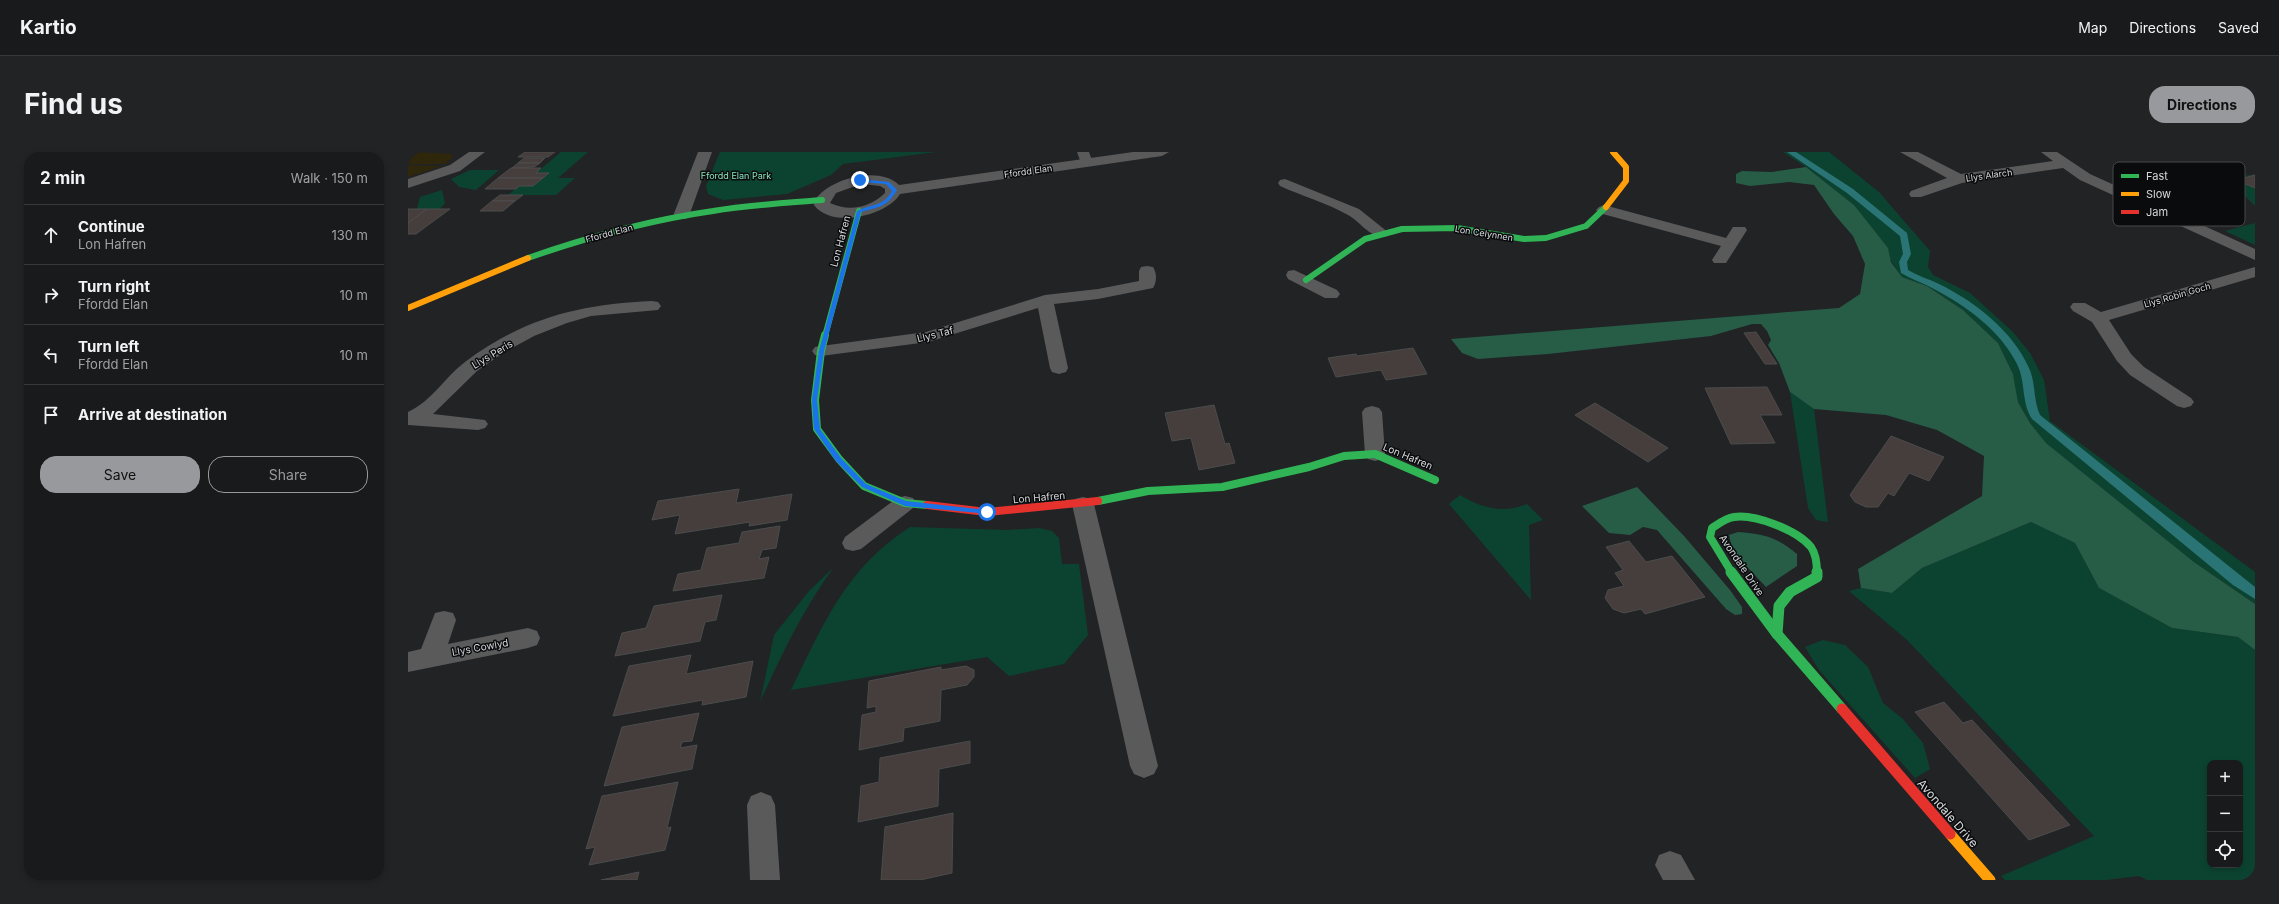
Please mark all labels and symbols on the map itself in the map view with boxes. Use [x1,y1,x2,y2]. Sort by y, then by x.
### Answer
street label: Ffordd Elan [1003,162,1053,180]
legend [2113,162,2245,226]
street label: Llys Alarch [1965,166,2013,184]
text: Fast [2146,169,2168,183]
park label: Ffordd Elan Park [701,170,771,181]
route end [851,171,869,189]
text: Slow [2146,187,2171,201]
text: Jam [2146,205,2168,219]
street label: Lon Hafren [827,214,853,268]
street label: Ffordd Elan [584,221,634,245]
street label: Lon Celynnen [1454,223,1514,243]
street label: Llys Robin Goch [2142,280,2212,310]
street label: Llys Taf [916,324,955,344]
street label: Llys Peris [469,337,515,371]
street label: Lon Hafren [1382,440,1435,472]
street label: Lon Hafren [1012,489,1066,505]
route start [978,503,996,521]
street label: Avondale Drive [1717,532,1767,598]
street label: Llys Cowlyd [451,636,509,658]
street label: Avondale Drive [1914,776,1982,850]

